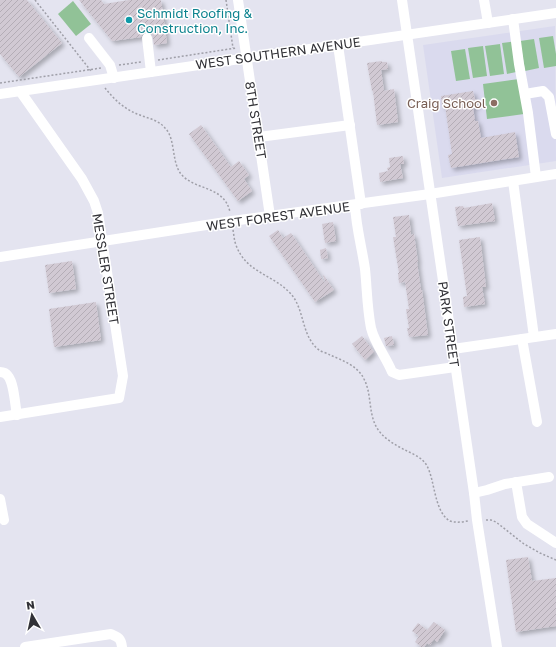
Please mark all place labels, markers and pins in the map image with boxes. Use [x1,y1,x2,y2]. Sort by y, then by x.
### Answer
place label: Schmidt Roofing & Construction, Inc. [137,5,252,36]
marker: Schmidt Roofing & Construction, Inc. [124,15,134,25]
place label: Craig School [407,95,486,111]
marker: Craig School [489,98,499,108]

